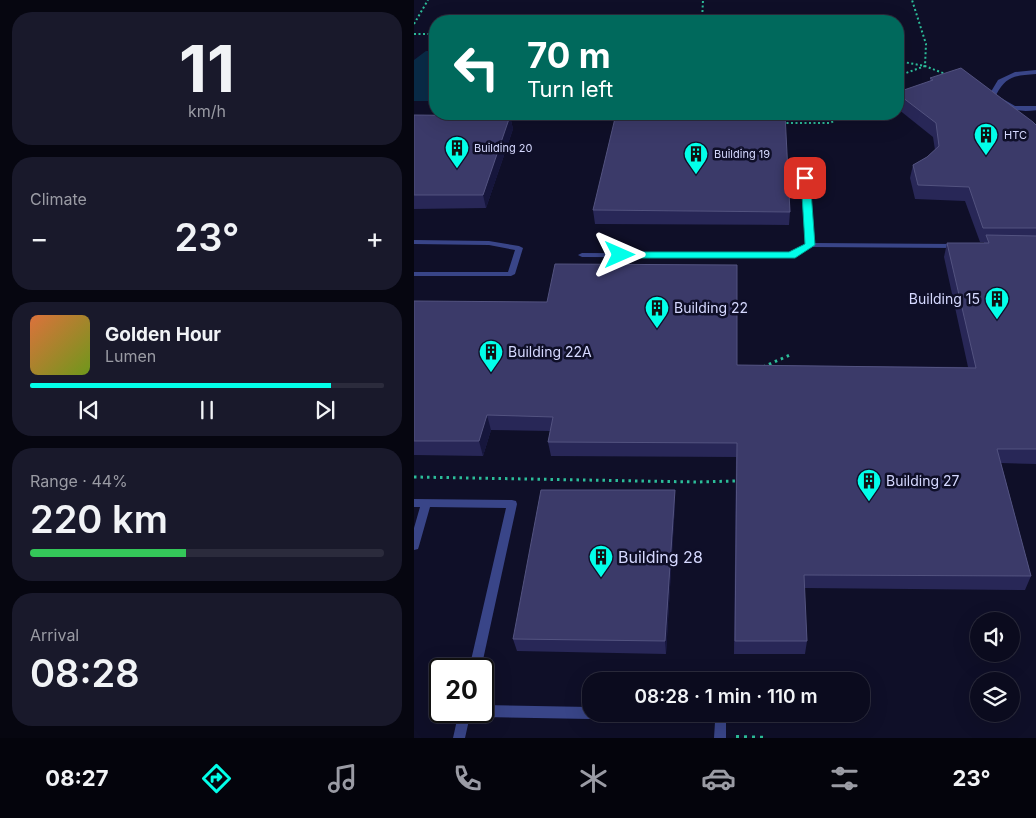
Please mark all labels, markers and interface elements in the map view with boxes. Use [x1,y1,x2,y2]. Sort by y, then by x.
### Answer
text: 11 [179,29,235,108]
text: 70 m [527,34,611,76]
icon: left [444,35,509,100]
text: Turn left [527,76,613,102]
text: km/h [188,101,226,121]
building icon: HTC [973,122,999,156]
place label: HTC [1004,128,1027,142]
building icon: Building 20 [444,135,470,169]
place label: Building 20 [474,141,532,155]
building icon: Building 19 [683,141,709,175]
place label: Building 19 [714,147,770,161]
pin [784,157,826,199]
icon: arrive [791,164,819,192]
text: Climate [30,189,87,209]
text: 23° [175,214,239,260]
text: − [30,221,49,255]
text: + [365,221,384,255]
position arrow [593,228,645,280]
building icon: Building 15 [984,286,1010,320]
place label: Building 15 [909,290,980,307]
building icon: Building 22 [644,295,670,329]
place label: Building 22 [674,299,748,316]
text: Golden Hour [105,323,221,346]
building icon: Building 22A [478,339,504,373]
place label: Building 22A [508,343,592,360]
text: Lumen [105,346,156,366]
icon: previous [75,396,103,424]
icon: pause [193,396,221,424]
icon: next [311,396,339,424]
building icon: Building 27 [856,468,882,502]
text: Range · 44% [30,471,128,491]
place label: Building 27 [886,472,960,489]
text: 220 km [30,496,168,542]
building icon: Building 28 [588,544,614,578]
place label: Building 28 [618,547,703,567]
map controls [970,612,1020,722]
button: sound [970,612,1020,662]
text: Arrival [30,625,79,645]
text: 08:28 [30,650,140,696]
speed limit sign: 20 [429,658,494,723]
button: layers [970,672,1020,722]
text: 08:28 · 1 min · 110 m [634,685,818,708]
icon: directions [199,761,234,796]
icon: music [325,761,360,796]
icon: phone [450,761,485,796]
icon: climate [576,761,611,796]
icon: car [701,761,736,796]
icon: filters [827,761,862,796]
text: 08:27 [45,765,108,791]
text: 23° [953,765,991,791]

